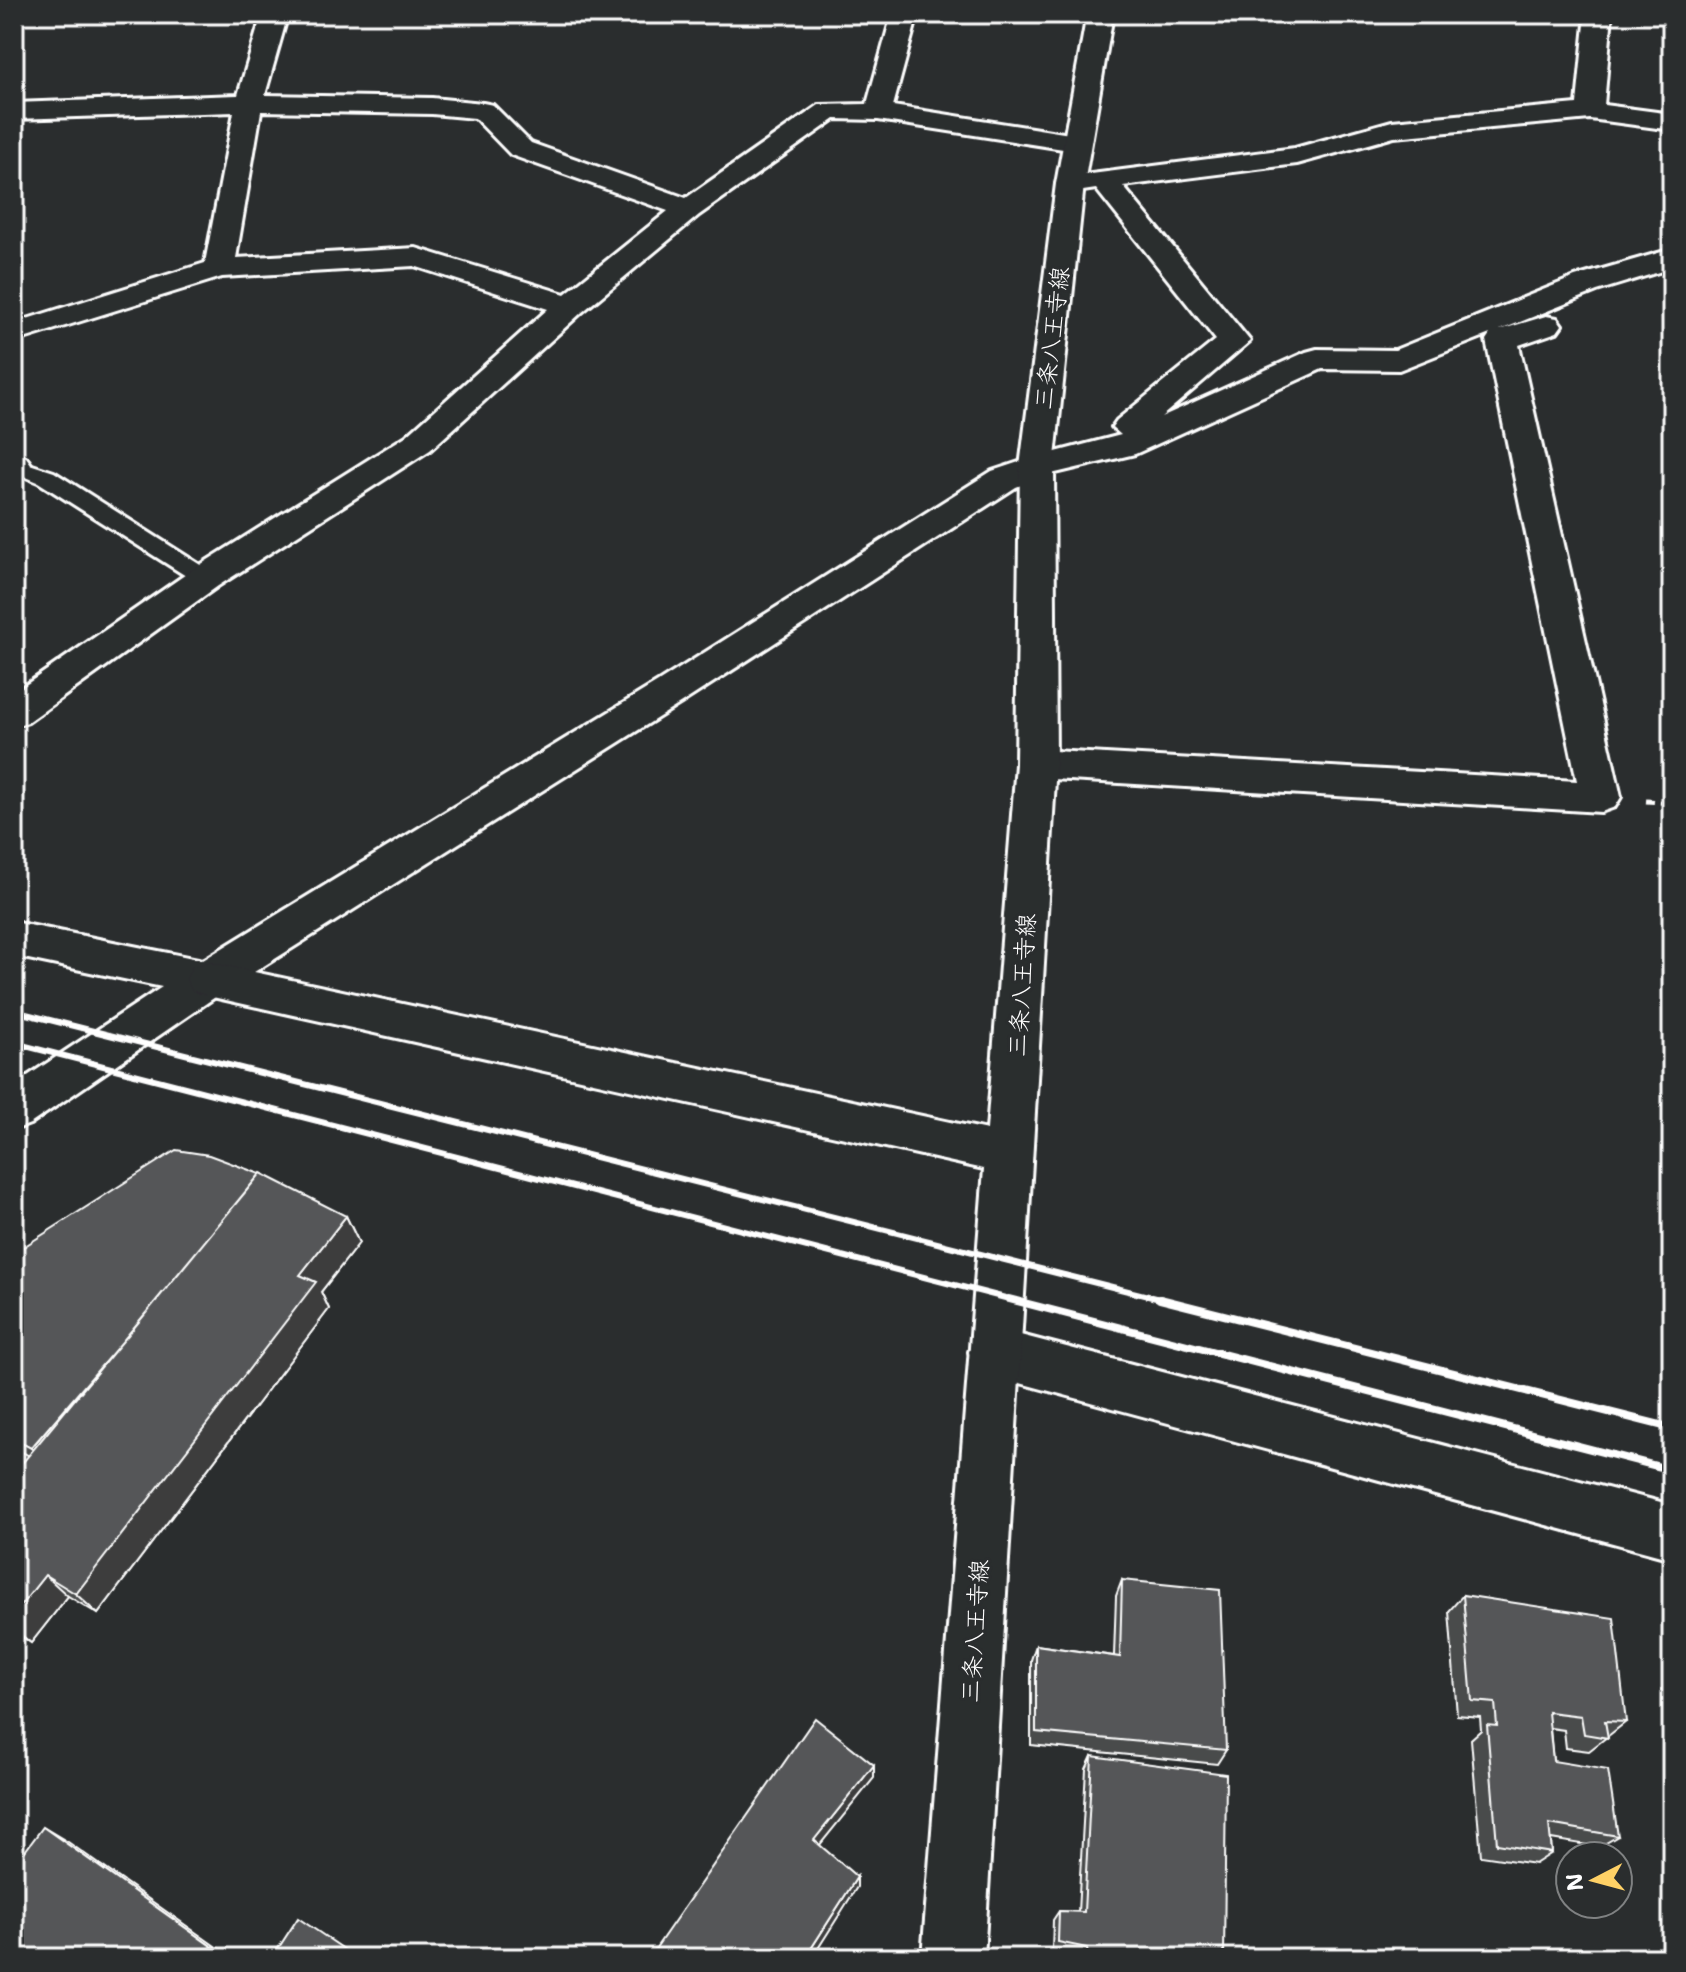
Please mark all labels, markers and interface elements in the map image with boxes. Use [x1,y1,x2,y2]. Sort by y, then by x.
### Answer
street label: 三条八王寺線 [1027,265,1077,411]
street label: 三条八王寺線 [1001,912,1043,1058]
street label: 三条八王寺線 [954,1558,996,1704]
north arrow [1554,1840,1634,1920]
text: N [1559,1872,1590,1892]

